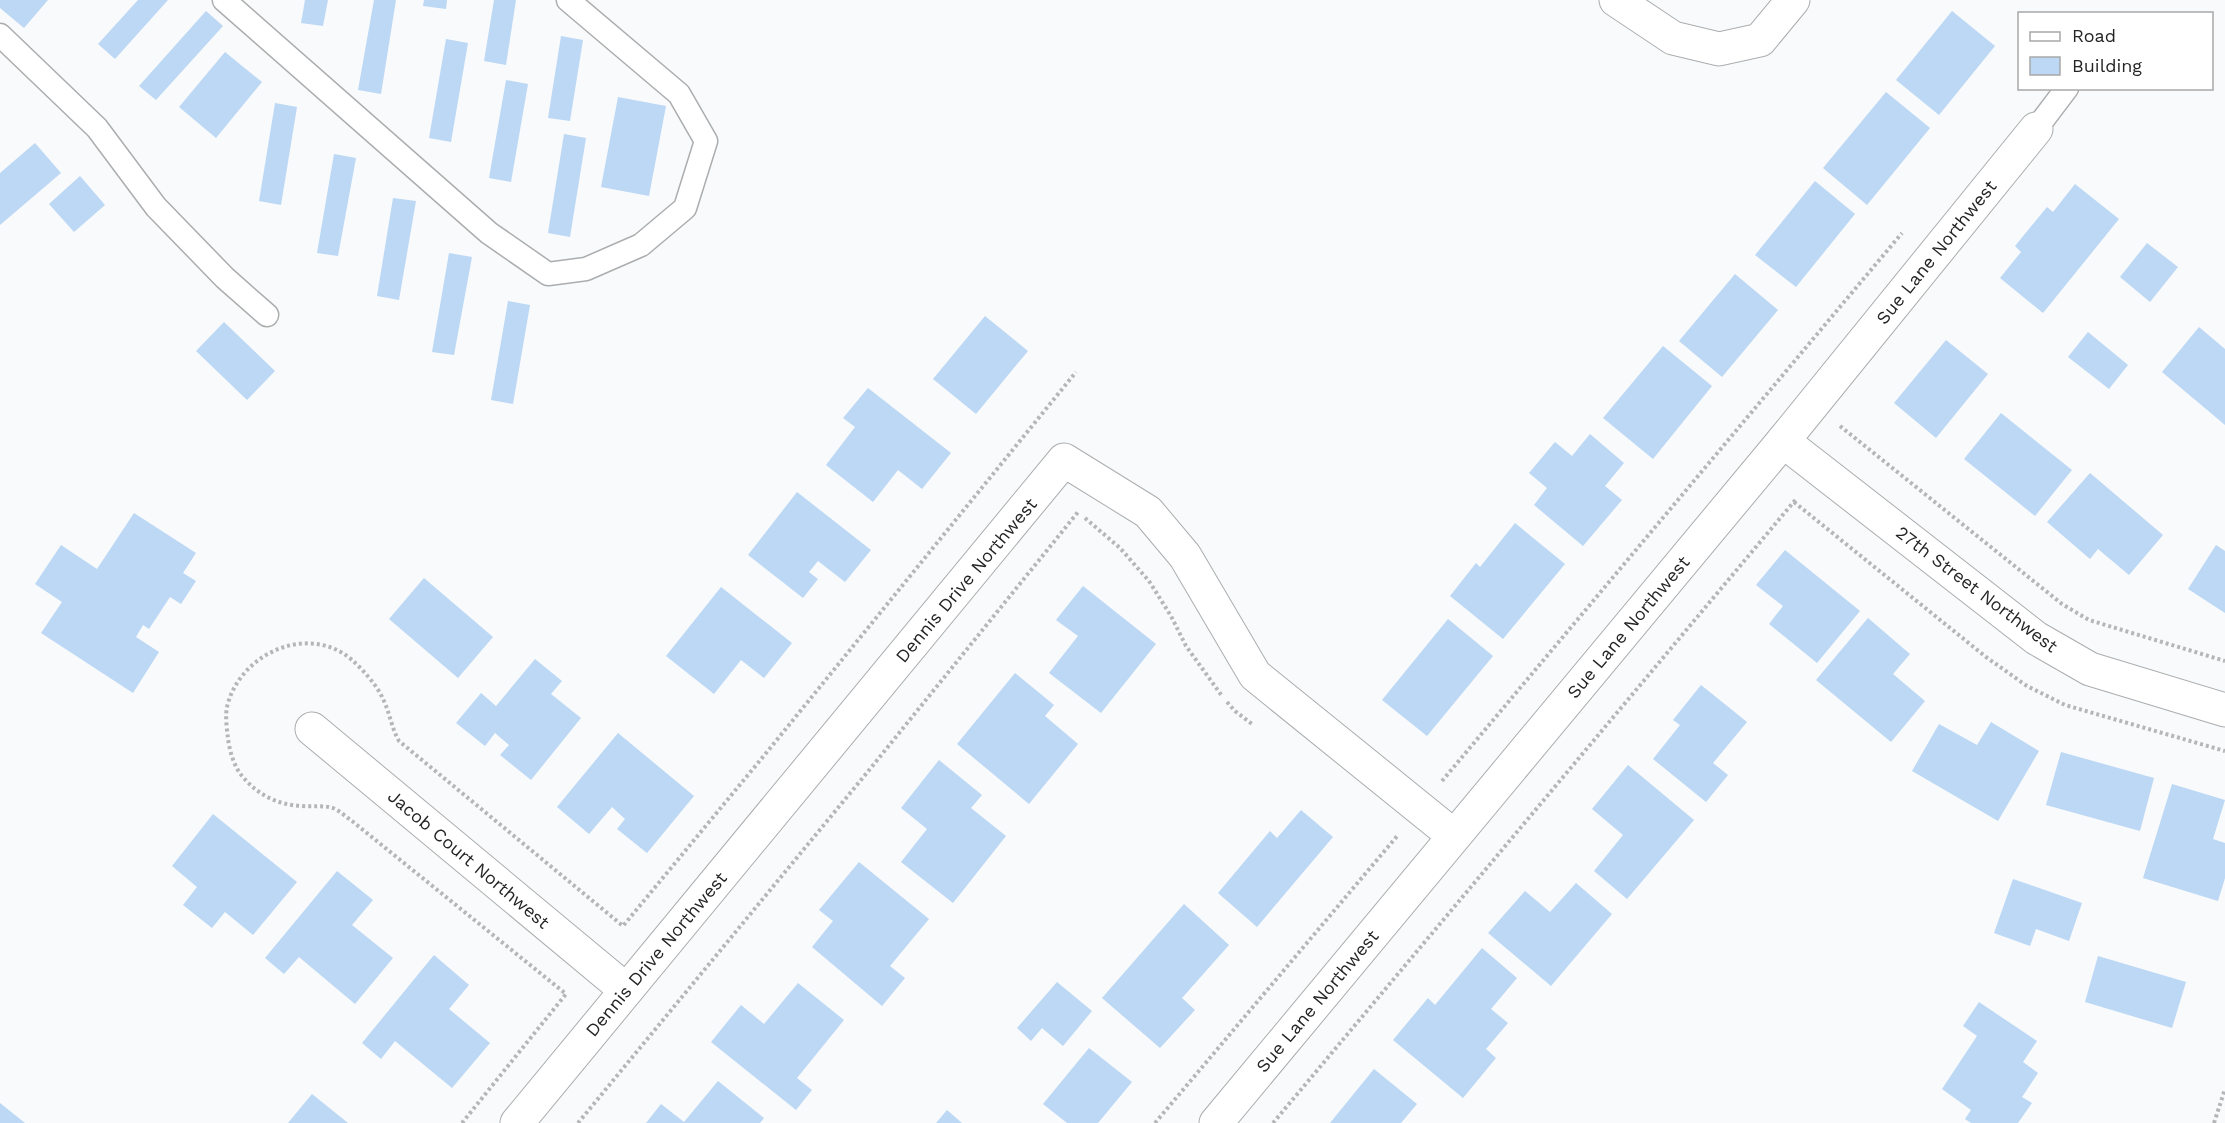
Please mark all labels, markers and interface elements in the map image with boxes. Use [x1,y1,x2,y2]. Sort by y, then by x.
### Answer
legend [2018,12,2213,90]
text: Road [2072,25,2116,46]
text: Building [2072,55,2142,76]
street label: Sue Lane Northwest [1871,175,2001,328]
street label: Dennis Drive Northwest [891,493,1041,667]
street label: 27th Street Northwest [1892,521,2062,657]
street label: Sue Lane Northwest [1562,551,1694,702]
street label: Jacob Court Northwest [384,785,554,933]
street label: Dennis Drive Northwest [581,867,731,1041]
street label: Sue Lane Northwest [1251,925,1383,1076]

